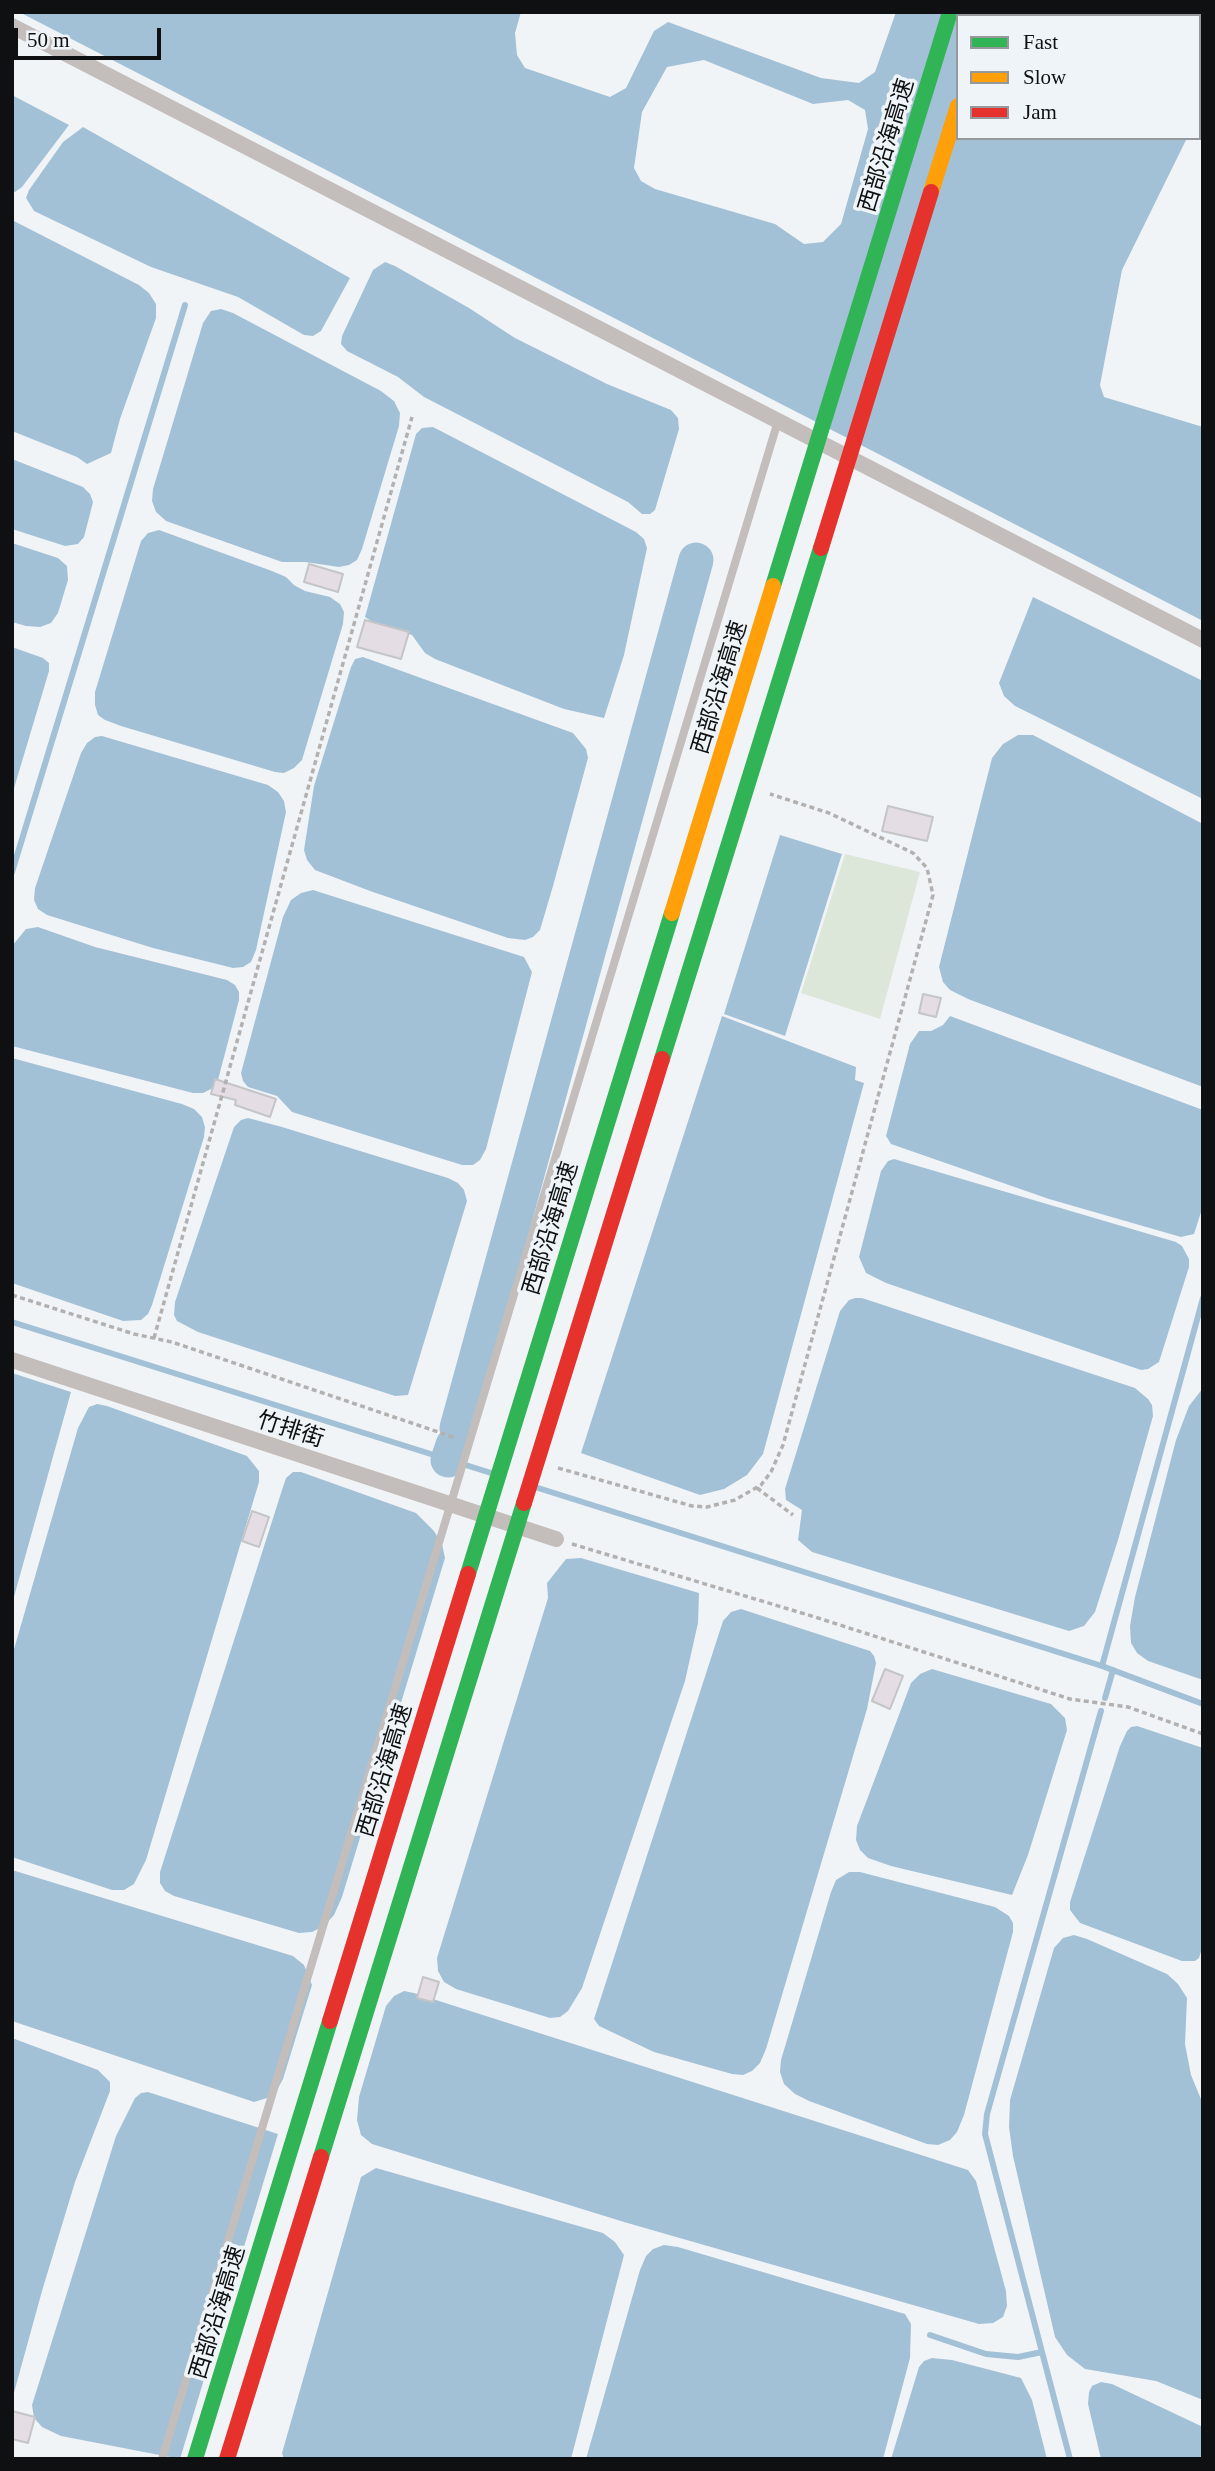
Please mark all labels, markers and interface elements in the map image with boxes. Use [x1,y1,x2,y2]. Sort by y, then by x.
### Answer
scale bar [18,14,164,58]
legend [956,14,1201,140]
text: 50 m [27,28,70,52]
text: Fast [1023,30,1058,54]
text: Slow [1023,65,1066,89]
street label: 西部沿海高速 [852,75,918,215]
text: Jam [1023,100,1057,124]
street label: 西部沿海高速 [685,617,751,757]
street label: 西部沿海高速 [516,1158,582,1298]
street label: 竹排街 [254,1404,328,1452]
street label: 西部沿海高速 [350,1700,416,1840]
street label: 西部沿海高速 [183,2242,249,2382]

